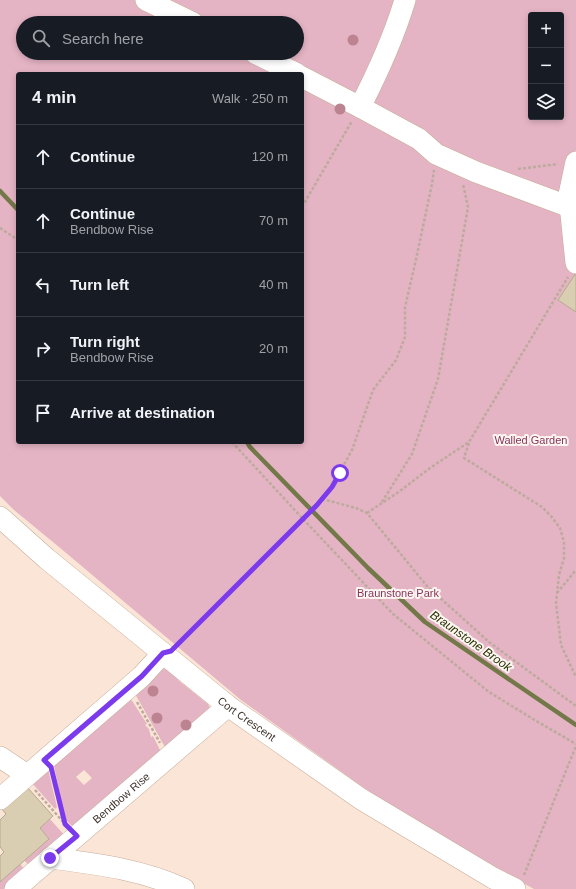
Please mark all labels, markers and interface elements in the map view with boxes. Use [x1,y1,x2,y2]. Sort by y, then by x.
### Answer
map controls [528,12,564,120]
button: + [528,12,564,48]
search box [16,16,304,60]
icon: search [30,27,52,49]
text: Search here [62,30,144,47]
button: − [528,48,564,84]
button: layers [528,84,564,120]
text: 4 min [32,88,76,107]
text: Walk · 250 m [212,91,288,106]
icon: ahead [32,146,54,168]
text: Continue [70,148,135,165]
text: 120 m [252,149,288,164]
text: Continue [70,205,135,222]
icon: ahead [32,210,54,232]
text: 70 m [259,213,288,228]
text: Bendbow Rise [70,222,154,237]
icon: left [32,274,54,296]
text: Turn left [70,276,129,293]
text: 40 m [259,277,288,292]
text: Turn right [70,333,140,350]
icon: right [32,338,54,360]
text: 20 m [259,341,288,356]
text: Bendbow Rise [70,350,154,365]
icon: arrive [32,402,54,424]
text: Arrive at destination [70,404,215,421]
park label: Walled Garden [495,434,567,446]
route start [331,464,349,482]
park label: Braunstone Park [357,587,439,599]
water label: Braunstone Brook [428,608,515,675]
street label: Cort Crescent [216,694,278,743]
street label: Bendbow Rise [90,770,152,825]
route end [41,849,59,867]

